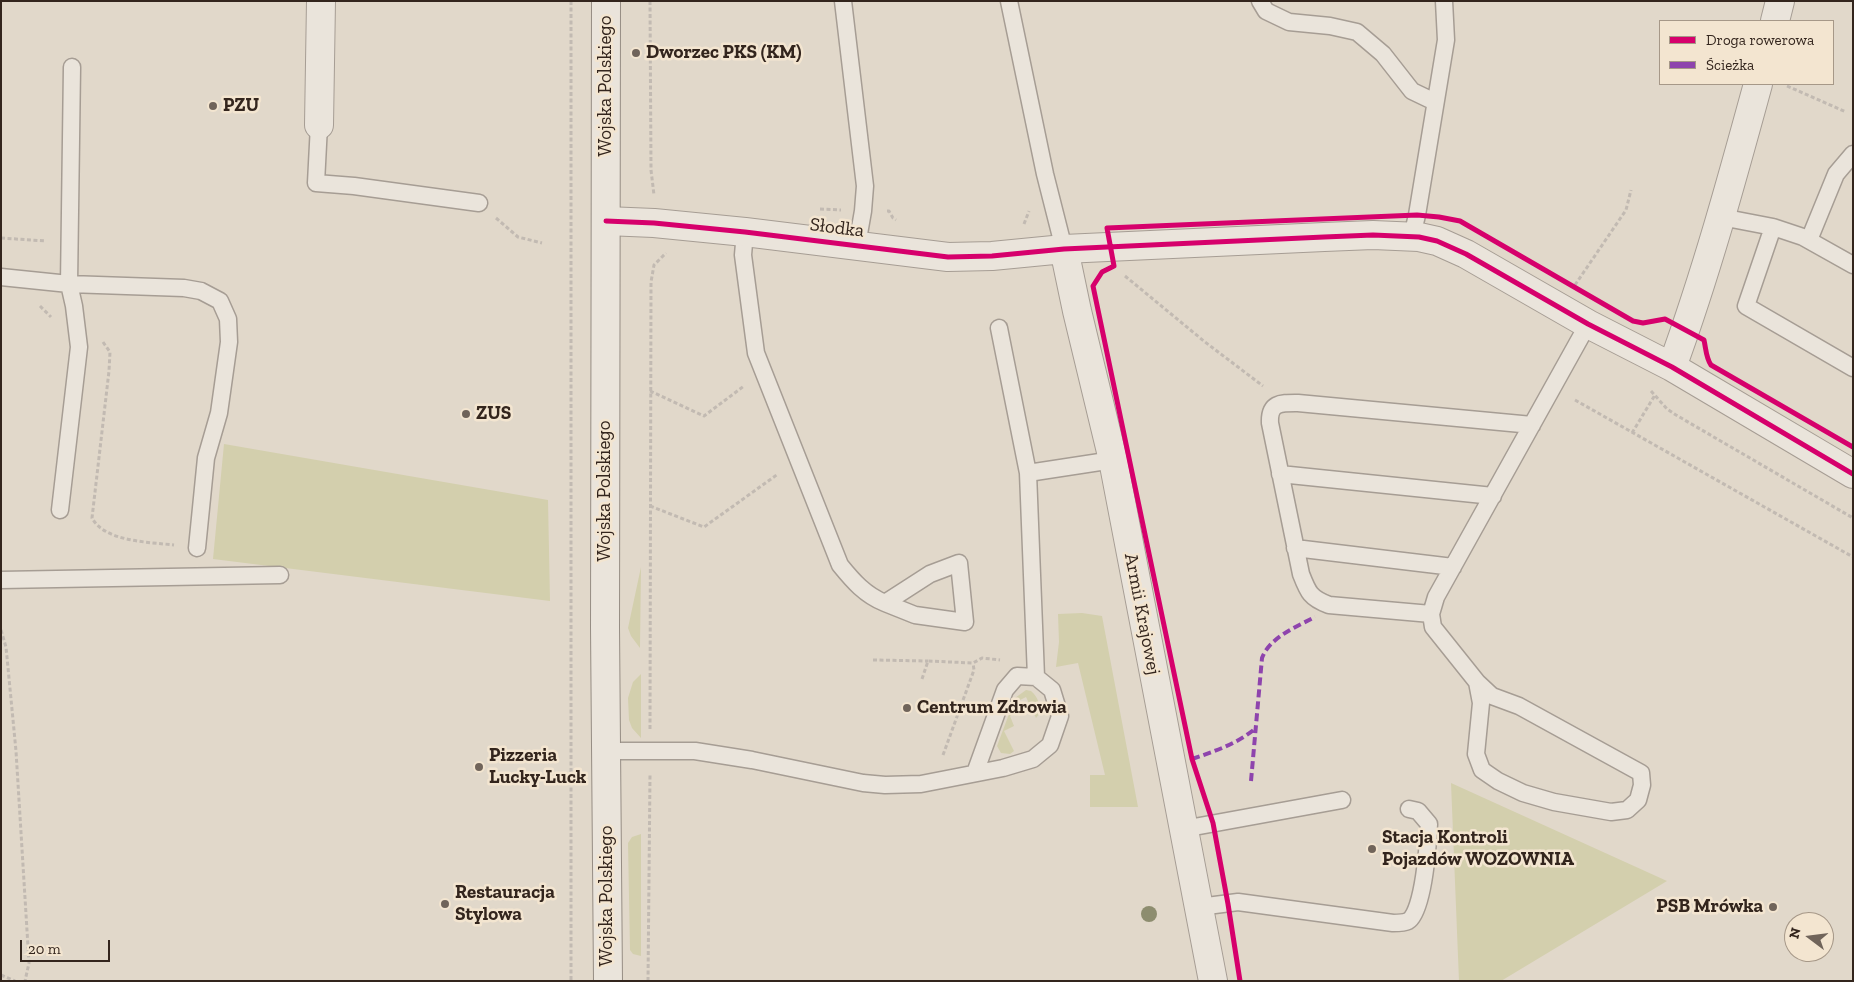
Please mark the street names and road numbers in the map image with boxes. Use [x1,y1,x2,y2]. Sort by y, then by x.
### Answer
street label: Wojska Polskiego [595,16,617,156]
street label: Słodka [809,213,865,243]
street label: Wojska Polskiego [594,421,616,561]
street label: Armii Krajowej [1119,551,1165,677]
street label: Wojska Polskiego [596,826,618,966]

